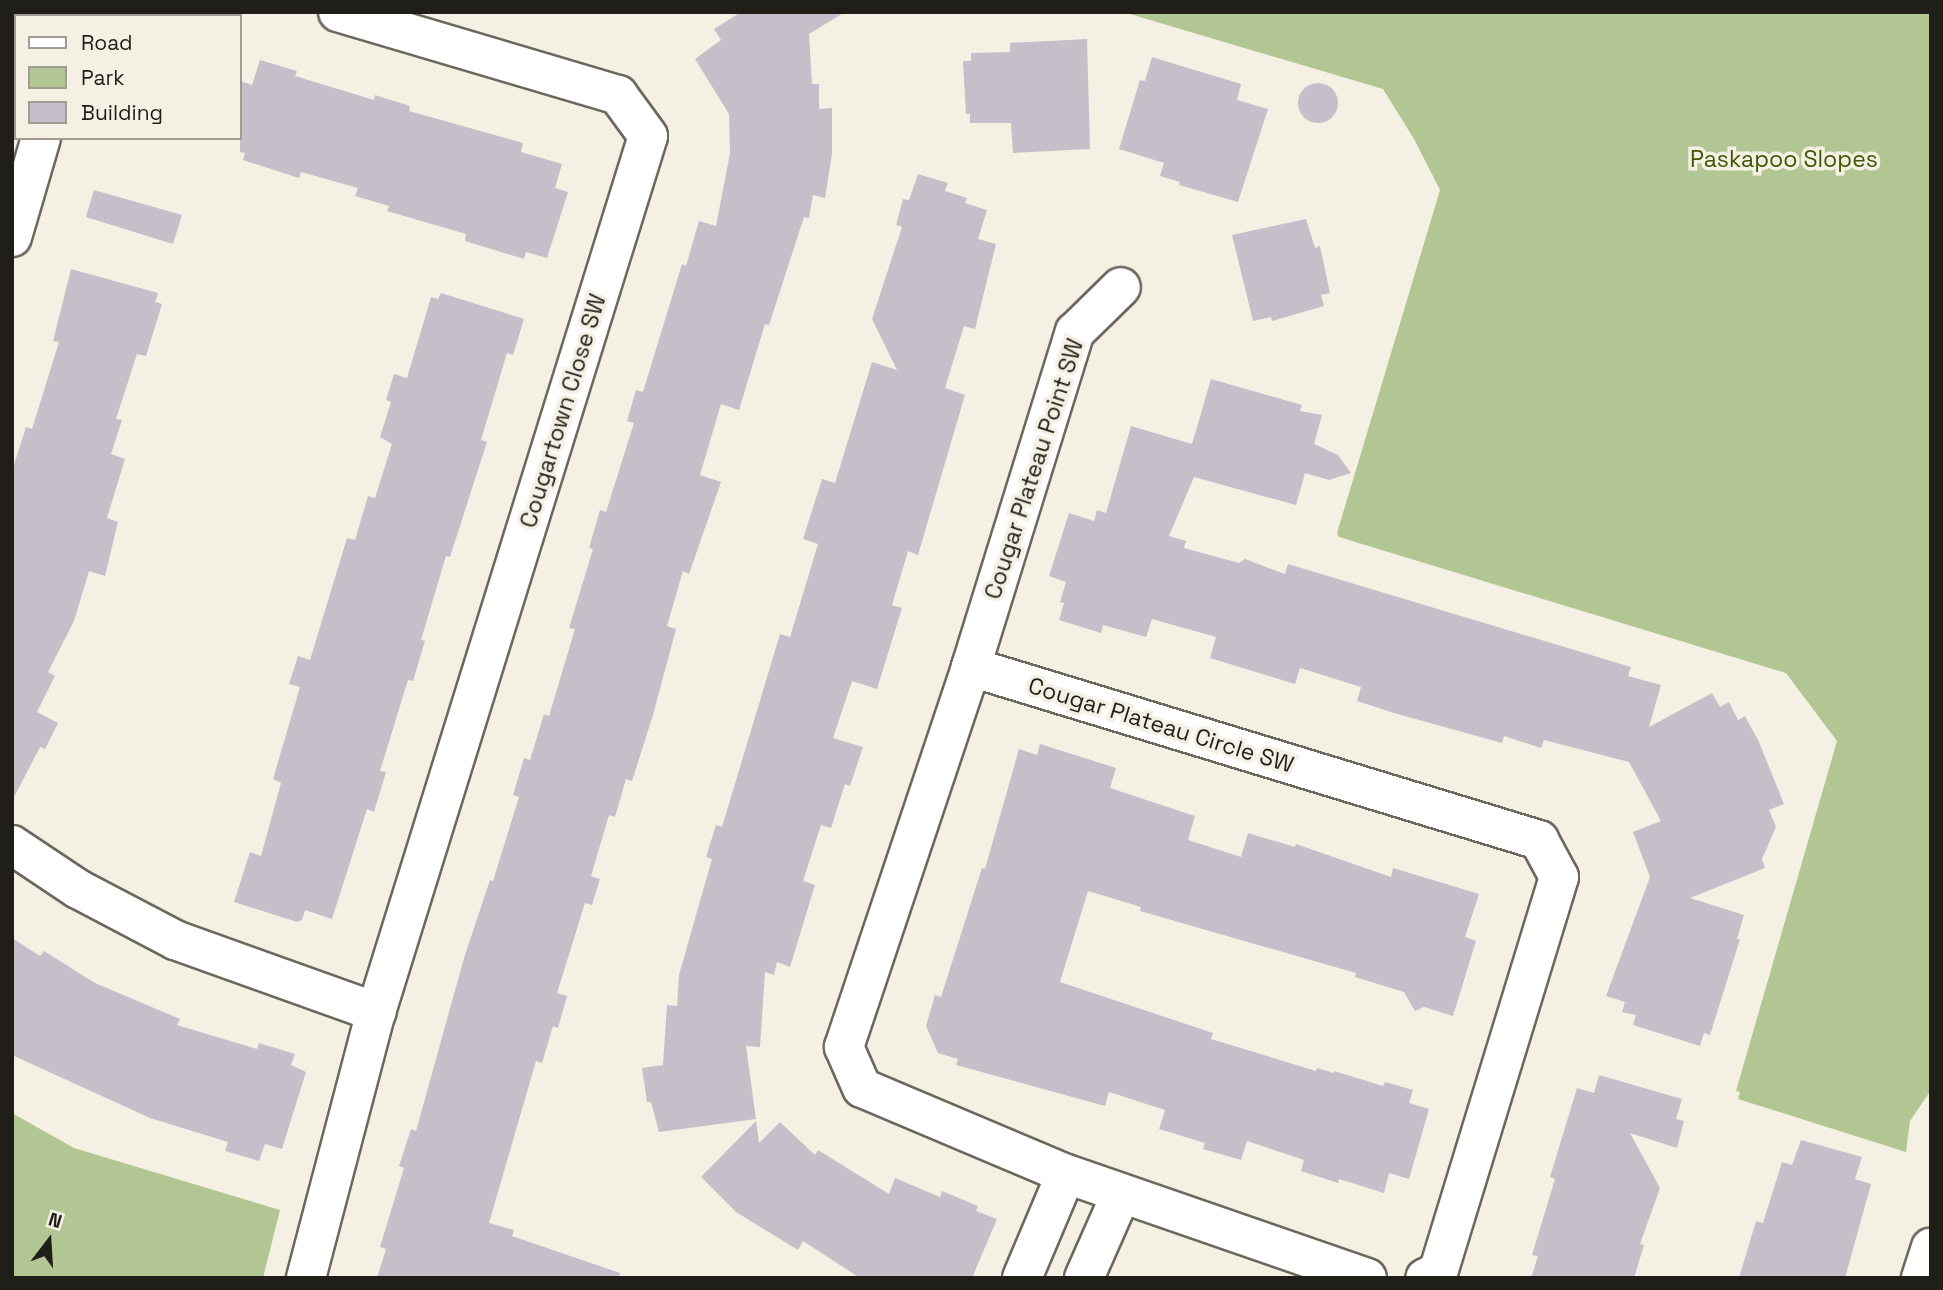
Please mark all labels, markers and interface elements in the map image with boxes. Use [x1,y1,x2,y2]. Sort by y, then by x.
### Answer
legend [14,14,242,140]
text: Road [81,29,133,56]
text: Park [81,64,125,91]
text: Building [81,99,163,126]
park label: Paskapoo Slopes [1690,145,1878,173]
street label: Cougartown Close SW [514,291,612,531]
street label: Cougar Plateau Point SW [979,335,1089,603]
street label: Cougar Plateau Circle SW [1025,671,1297,779]
north arrow [14,1206,84,1276]
text: N [46,1207,65,1234]

